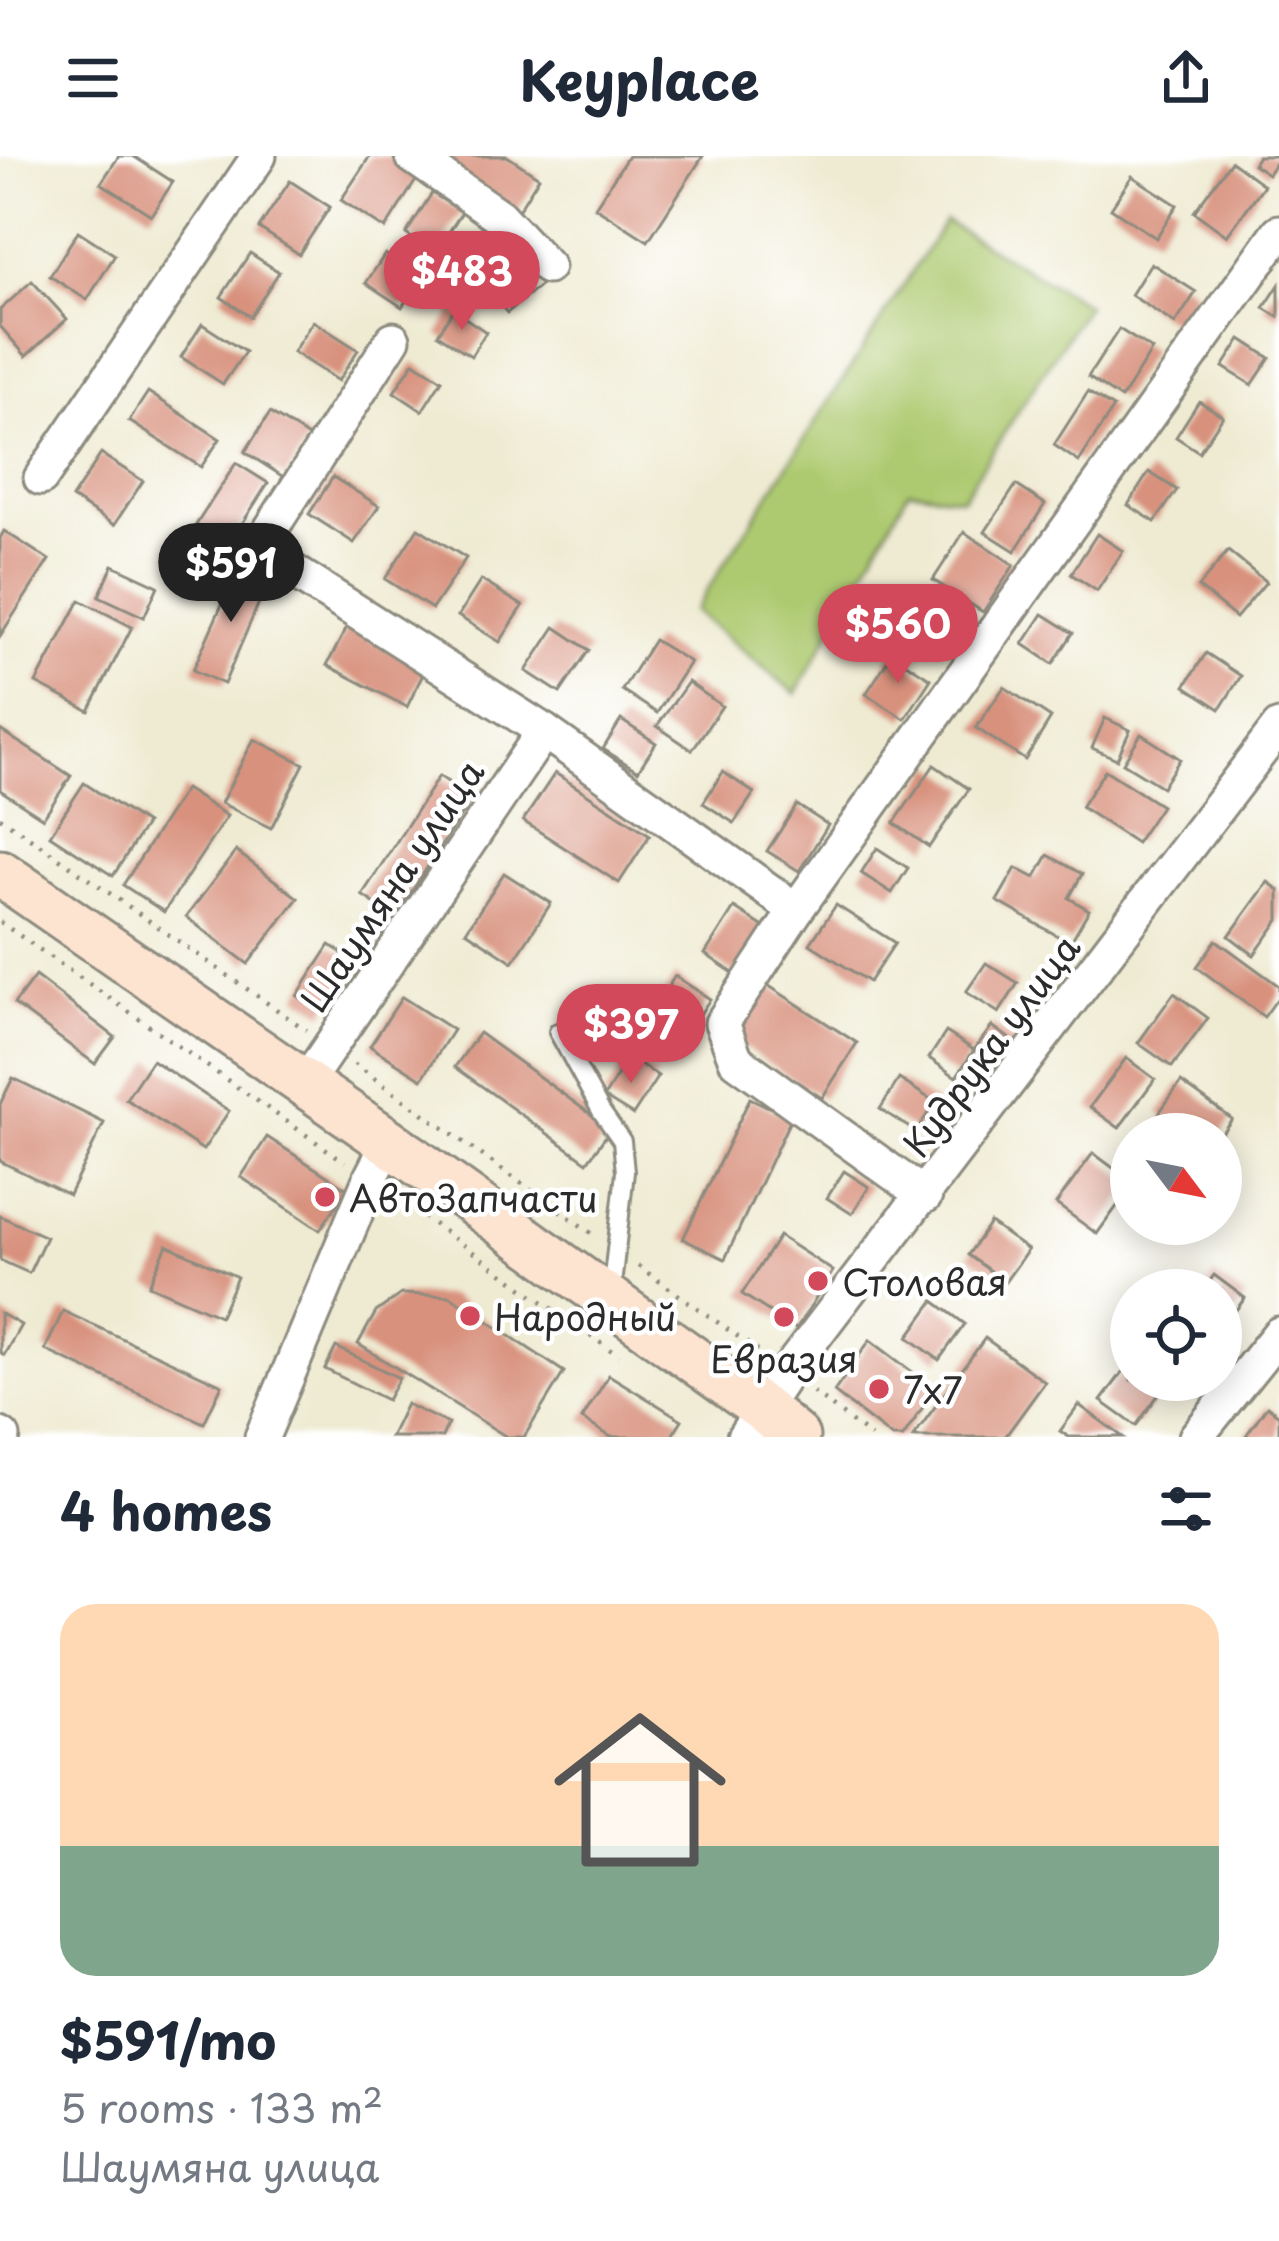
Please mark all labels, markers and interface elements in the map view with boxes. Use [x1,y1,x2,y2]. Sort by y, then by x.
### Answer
text: Keyplace [519,38,760,119]
icon: menu [60,45,126,111]
icon: share [1153,45,1219,111]
pin: $483 [391,231,533,333]
text: $483 [411,240,513,299]
pin: $591 [160,523,302,625]
text: $591 [185,532,277,591]
pin: $560 [827,584,969,686]
text: $560 [845,593,951,652]
street label: Шаумяна улица [286,747,496,1022]
street label: Кудрука улица [888,922,1092,1168]
pin: $397 [560,984,702,1086]
text: $397 [584,993,678,1052]
north arrow [1110,1113,1242,1245]
map controls [1110,1113,1242,1401]
place label: АвтоЗапчасти [349,1170,597,1224]
marker: АвтоЗапчасти [312,1184,338,1210]
place label: Столовая [842,1254,1007,1308]
marker: Столовая [805,1268,831,1294]
button: locate [1110,1269,1242,1401]
place label: Народный [494,1289,677,1343]
marker: Народный [457,1303,483,1329]
marker: Евразия [771,1304,797,1330]
place label: Евразия [710,1331,858,1385]
place label: 7x7 [903,1362,963,1416]
marker: 7x7 [866,1376,892,1402]
text: 4 homes [60,1471,272,1548]
icon: filters [1153,1476,1219,1542]
icon: home [532,1682,748,1898]
text: $591/mo [60,2000,276,2077]
text: 5 rooms · 133 m² [60,2077,383,2136]
text: Шаумяна улица [60,2136,379,2195]

